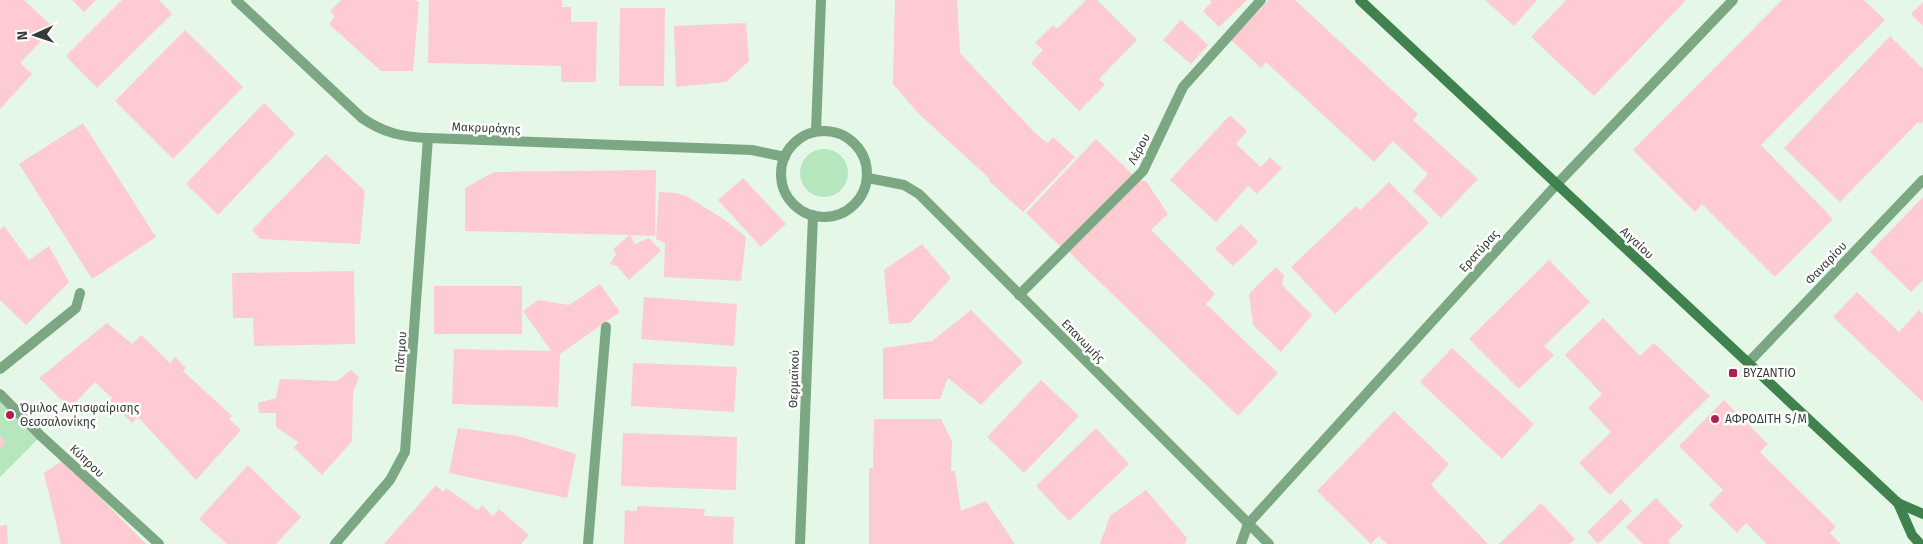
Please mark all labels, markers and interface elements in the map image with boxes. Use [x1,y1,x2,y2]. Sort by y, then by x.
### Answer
north arrow [10,10,60,60]
text: N [14,31,31,41]
street label: Μακρυράχης [451,120,521,136]
street label: Λέρου [1125,131,1153,167]
street label: Αιγαίου [1617,224,1657,262]
street label: Ερατύρας [1456,227,1502,275]
street label: Φαναρίου [1802,239,1850,287]
street label: Επανωμής [1059,317,1108,366]
street label: Πάτμου [393,331,409,373]
street label: Θερμαϊκού [786,349,802,408]
place label: ΒΥΖΑΝΤΙΟ [1743,366,1796,380]
marker: ΒΥΖΑΝΤΙΟ [1727,367,1739,379]
place label: Όμιλος Αντισφαίρισης Θεσσαλονίκης [20,401,140,429]
marker: Όμιλος Αντισφαίρισης Θεσσαλονίκης [4,409,16,421]
place label: ΑΦΡΟΔΙΤΗ S/M [1725,412,1807,426]
marker: ΑΦΡΟΔΙΤΗ S/M [1709,413,1721,425]
street label: Κύπρου [67,442,107,480]

